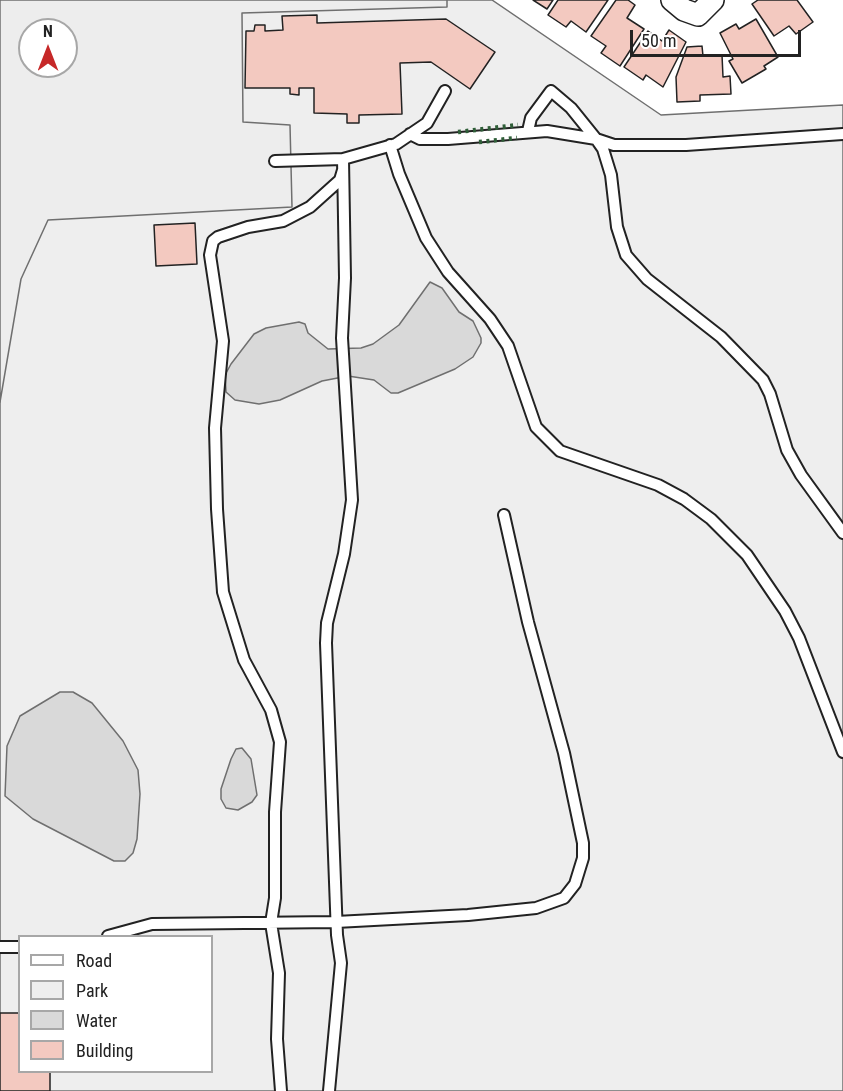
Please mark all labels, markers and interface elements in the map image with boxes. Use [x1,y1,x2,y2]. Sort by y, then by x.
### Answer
north arrow [18,18,78,78]
scale bar [633,18,804,56]
text: N [43,22,53,41]
text: 50 m [641,30,676,51]
legend [18,935,213,1073]
text: Road [76,950,112,971]
text: Park [76,980,108,1001]
text: Water [76,1010,117,1031]
text: Building [76,1040,133,1061]

